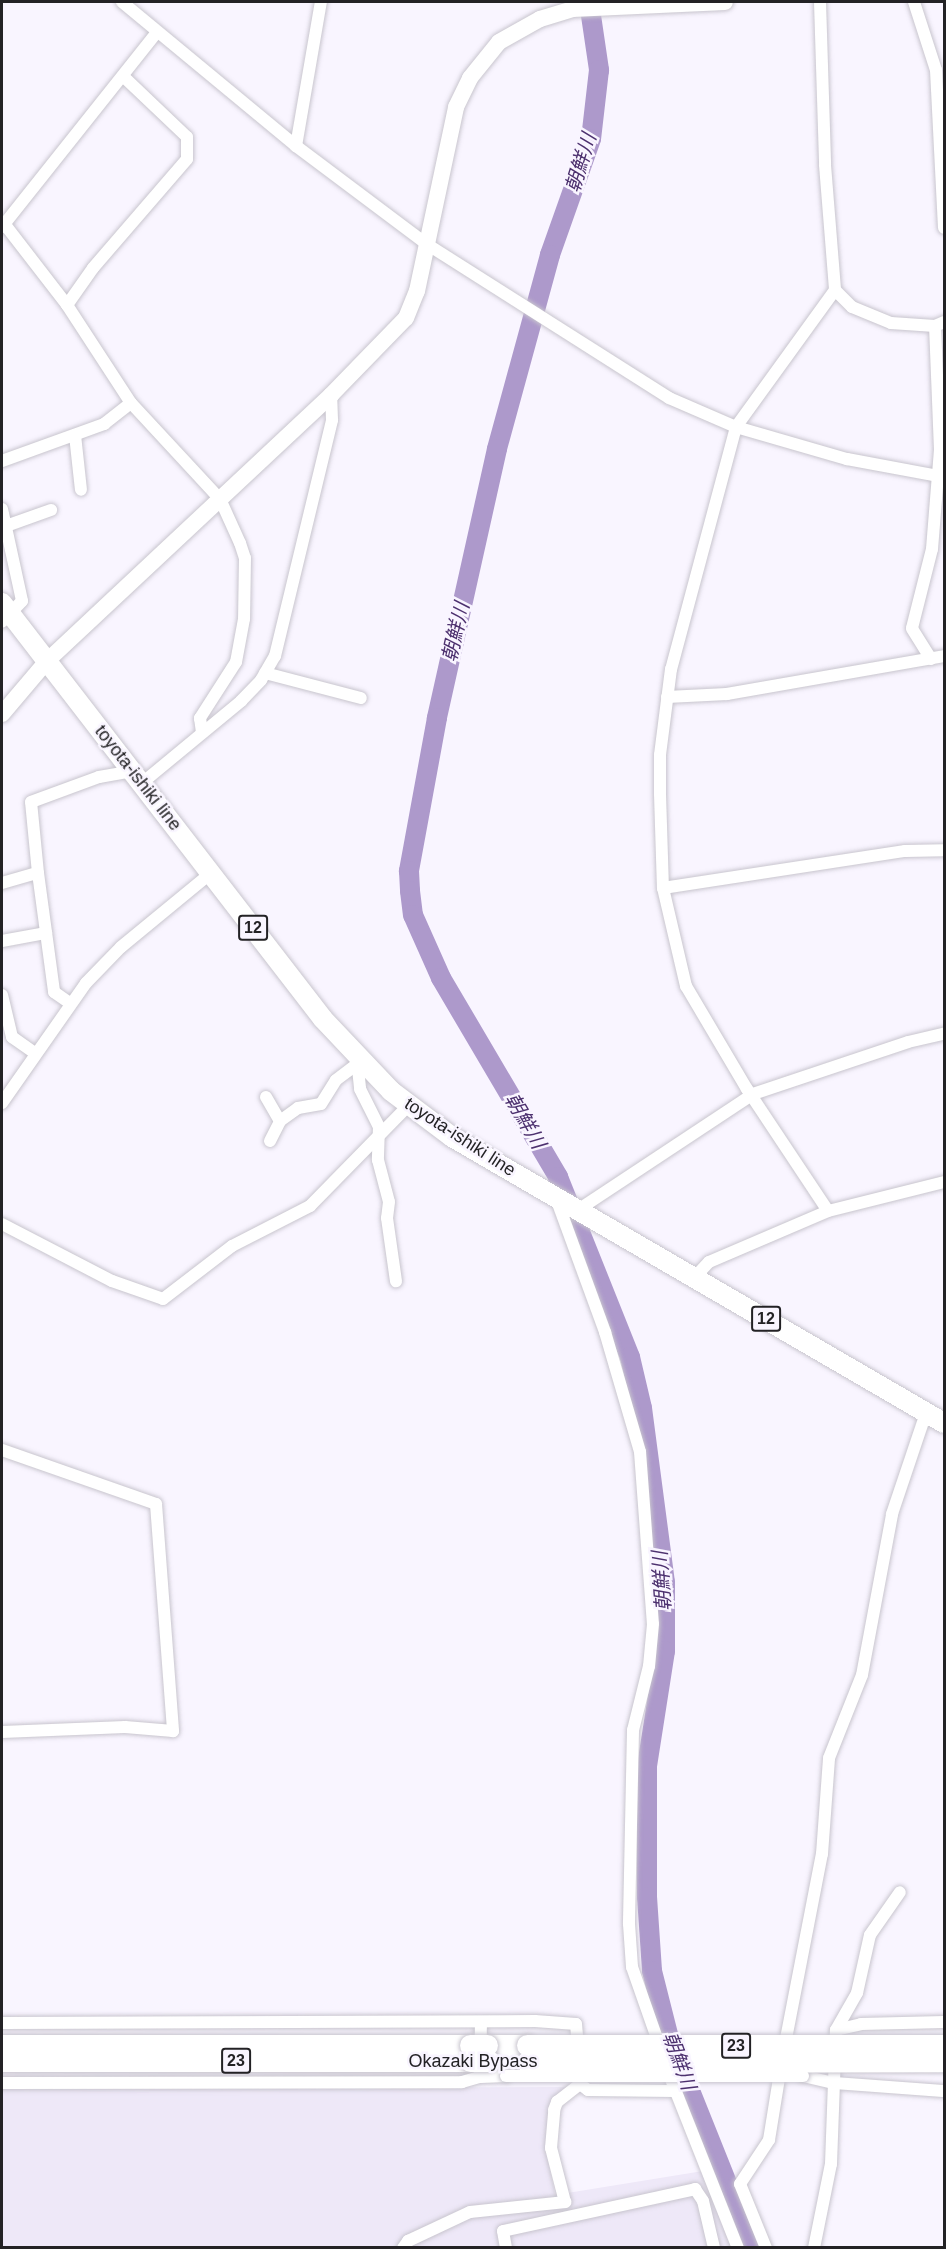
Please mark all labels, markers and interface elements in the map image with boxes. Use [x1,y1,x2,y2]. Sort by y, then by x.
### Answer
water label: 朝鮮川 [561,131,601,195]
water label: 朝鮮川 [438,600,474,664]
street label: toyota-ishiki line [90,721,186,835]
road number: 12 [238,915,268,941]
water label: 朝鮮川 [500,1089,550,1153]
street label: toyota-ishiki line [400,1093,520,1181]
road number: 12 [751,1306,781,1332]
water label: 朝鮮川 [648,1550,676,1612]
water label: 朝鮮川 [657,2029,701,2093]
road number: 23 [721,2033,751,2059]
road number: 23 [221,2048,251,2074]
street label: Okazaki Bypass [408,2050,538,2072]

